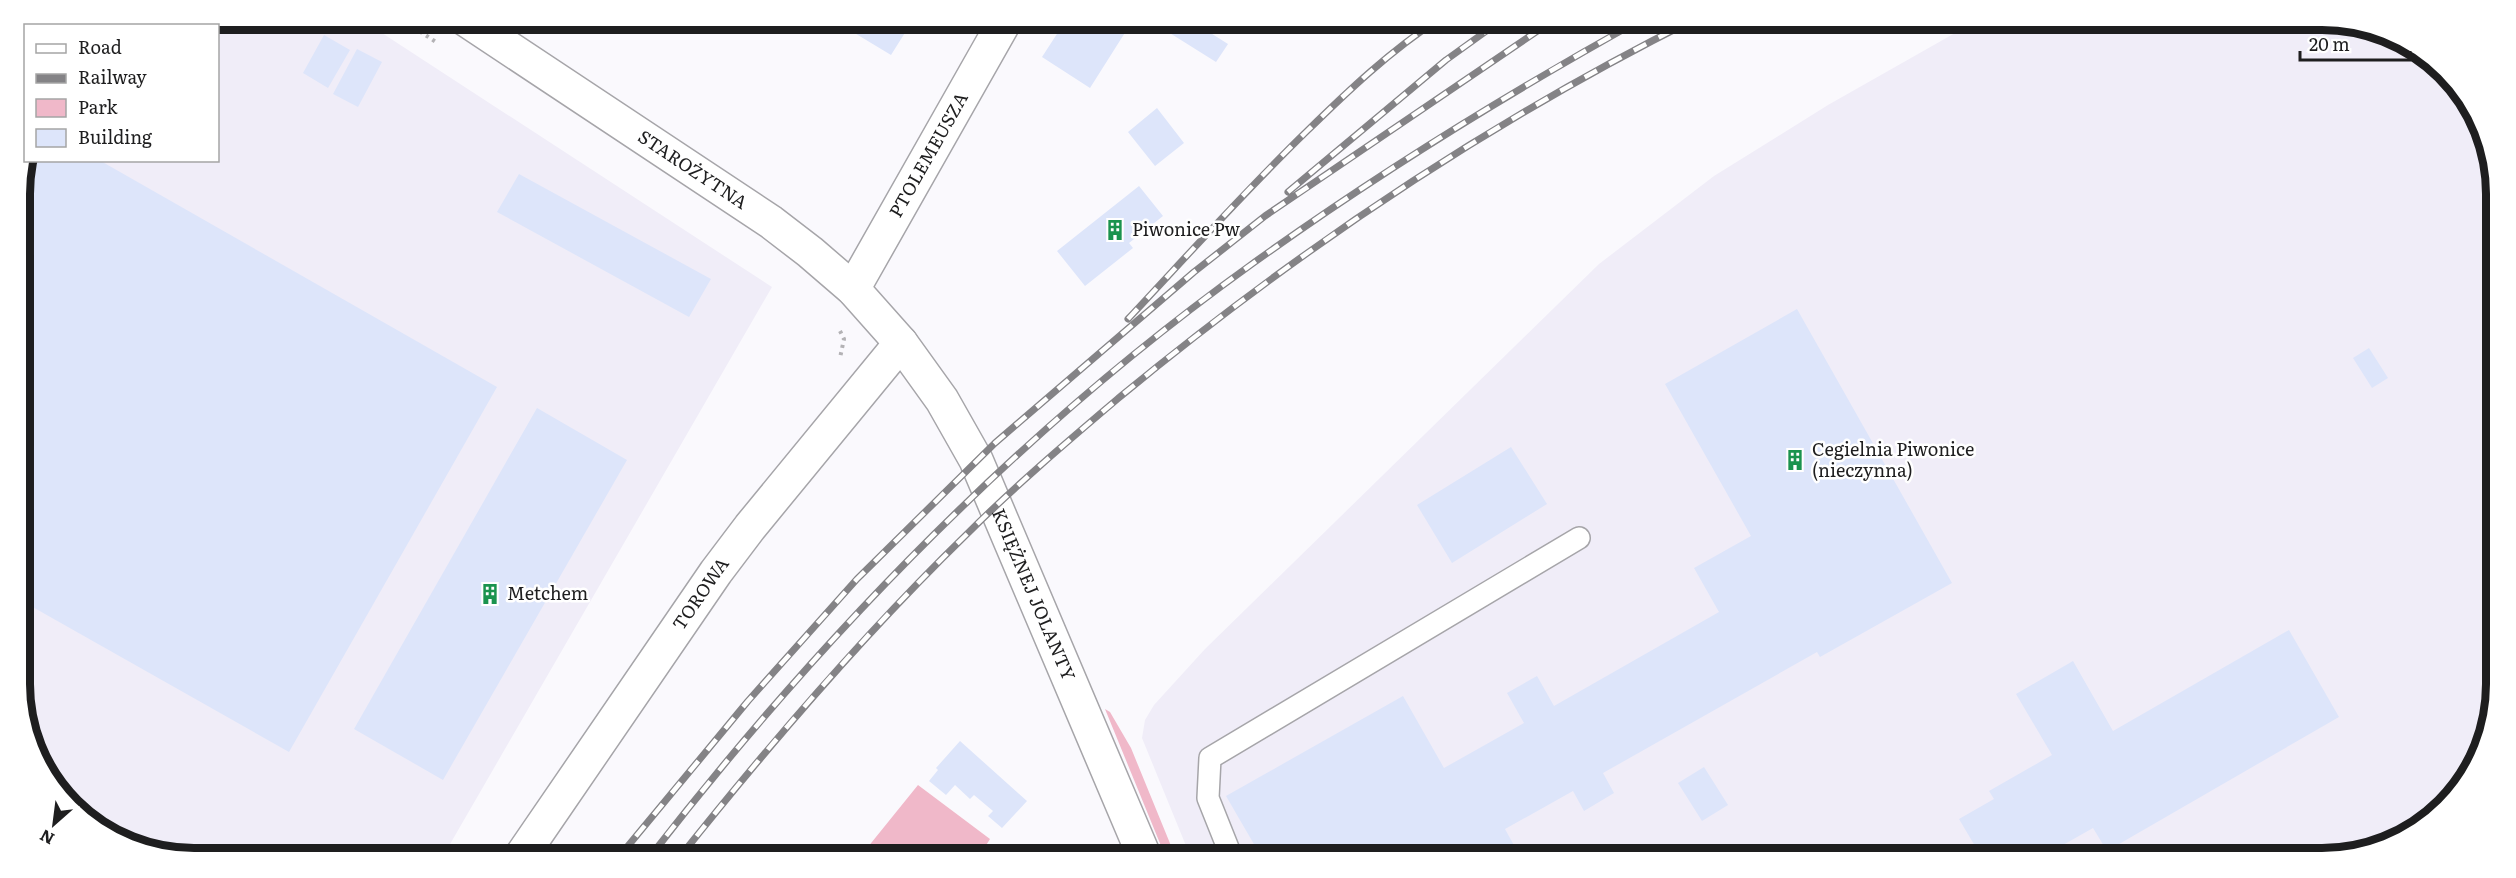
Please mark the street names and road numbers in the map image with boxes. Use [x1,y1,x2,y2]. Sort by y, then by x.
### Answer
street label: PTOLEMEUSZA [881,87,974,222]
street label: STAROŻYTNA [633,122,753,215]
street label: KSIĘŻNEJ JOLANTY [986,504,1083,685]
street label: TOROWA [665,551,735,635]

